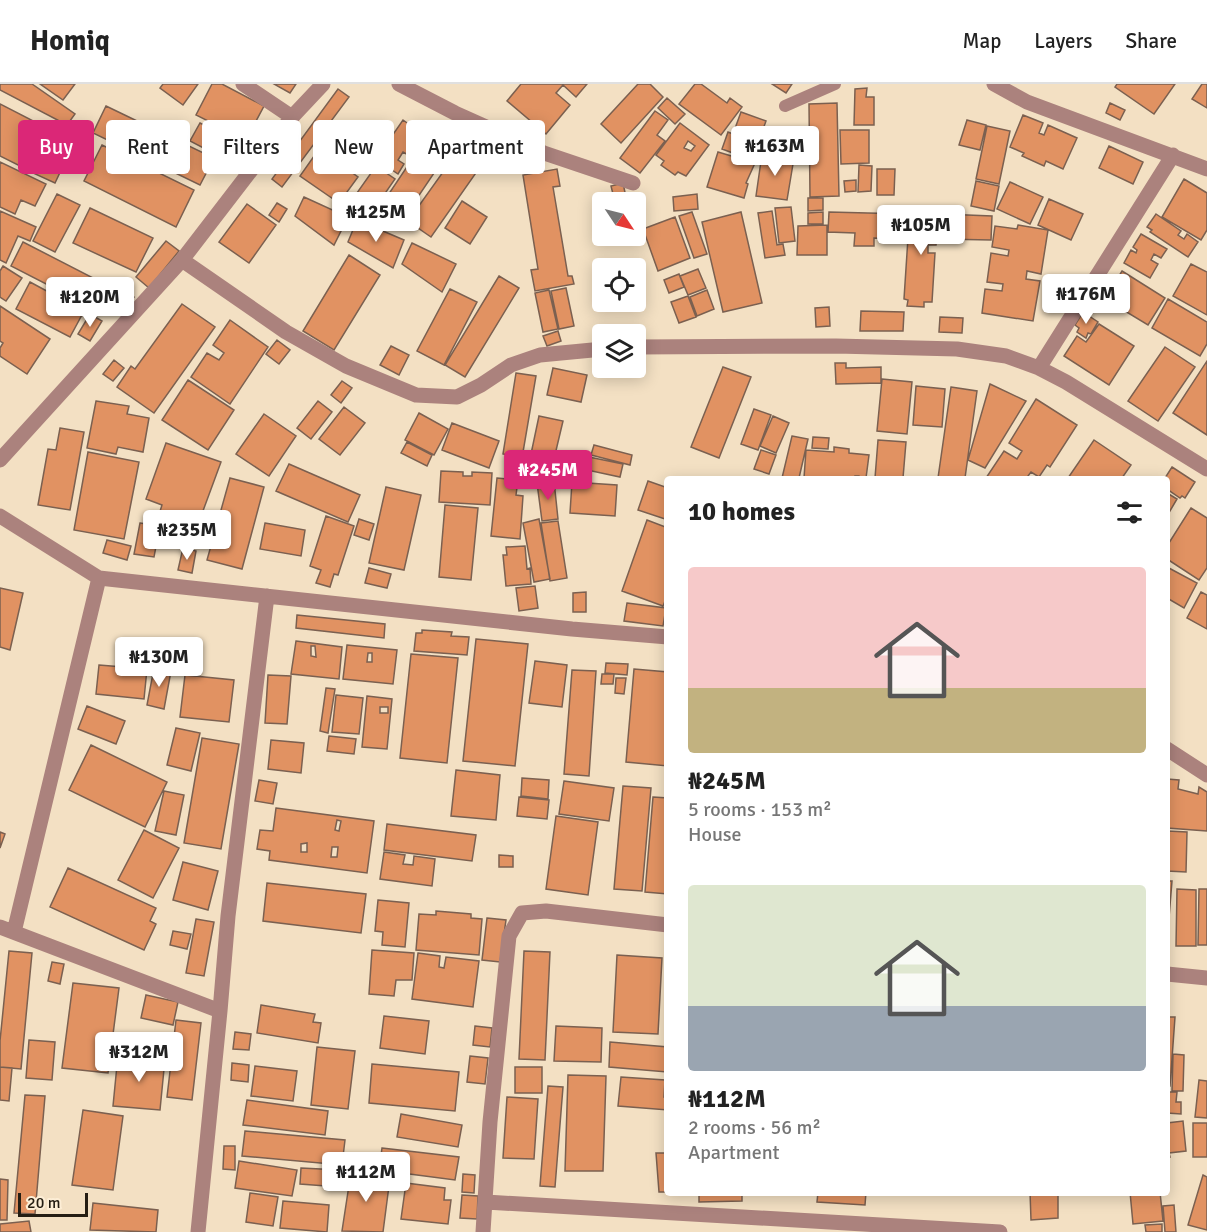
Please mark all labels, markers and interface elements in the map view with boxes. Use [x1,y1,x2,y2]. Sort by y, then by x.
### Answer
text: Homiq [30,24,110,58]
text: Map [963,28,1001,54]
text: Layers [1034,28,1092,54]
text: Share [1125,28,1177,54]
chip: Buy [18,120,94,174]
chip: Rent [106,120,190,174]
chip: Filters [202,120,301,174]
chip: New [313,120,394,174]
chip: Apartment [406,120,545,174]
pin: ₦163M [733,126,817,177]
text: ₦163M [745,133,805,158]
pin: ₦125M [334,192,418,243]
north arrow [592,192,646,246]
map controls [592,192,646,378]
text: ₦125M [346,199,406,224]
pin: ₦105M [879,205,963,256]
text: ₦105M [891,212,951,237]
button: locate [592,258,646,312]
pin: ₦176M [1044,274,1128,325]
pin: ₦120M [48,277,132,328]
text: ₦176M [1056,281,1116,306]
text: ₦120M [60,284,120,309]
button: layers [592,324,646,378]
pin: ₦245M [506,450,590,501]
text: ₦245M [518,457,578,482]
text: 10 homes [688,496,795,528]
icon: filters [1113,496,1146,529]
pin: ₦235M [145,510,229,561]
text: ₦235M [157,517,217,542]
icon: home [863,606,971,714]
pin: ₦130M [117,637,201,688]
text: ₦130M [129,644,189,669]
text: ₦245M [688,765,766,797]
text: 5 rooms · 153 m² [688,797,832,822]
text: House [688,822,742,847]
icon: home [863,924,971,1032]
pin: ₦312M [97,1032,181,1083]
text: ₦312M [109,1039,169,1064]
text: ₦112M [688,1083,766,1115]
text: 2 rooms · 56 m² [688,1115,821,1140]
text: Apartment [688,1140,780,1165]
pin: ₦112M [324,1152,408,1203]
text: ₦112M [336,1159,396,1184]
scale bar [18,1190,88,1218]
text: 20 m [27,1193,61,1213]

